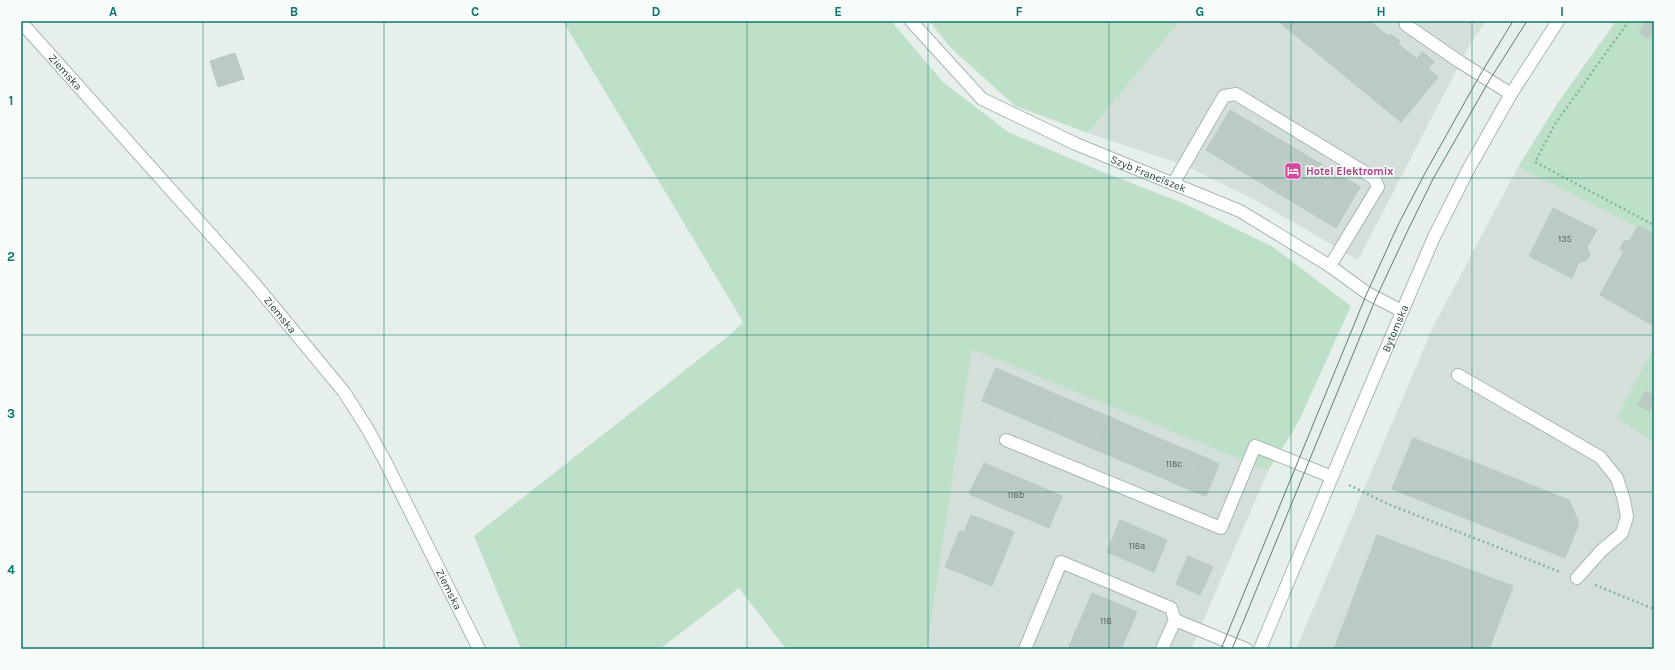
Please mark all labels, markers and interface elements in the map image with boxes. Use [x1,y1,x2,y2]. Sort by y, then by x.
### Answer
text: A [109,4,117,19]
text: B [290,4,298,19]
text: C [471,4,479,19]
text: D [652,4,661,19]
text: E [834,4,842,19]
text: F [1015,4,1023,19]
text: G [1196,4,1204,19]
text: H [1376,4,1386,19]
text: I [1560,4,1564,19]
street label: Ziemska [46,51,85,93]
text: 1 [9,93,13,108]
street label: Szyb Franciszek [1109,152,1188,195]
hotel icon: Hotel Elektromix [1283,161,1303,181]
place label: Hotel Elektromix [1306,165,1393,178]
house number: 135 [1558,234,1572,244]
text: 2 [7,249,15,264]
street label: Ziemska [261,294,299,336]
street label: Bytomska [1379,302,1411,354]
text: 3 [7,406,15,421]
house number: 118c [1166,459,1182,469]
house number: 118b [1008,490,1024,500]
house number: 118a [1129,541,1145,551]
text: 4 [7,562,15,577]
street label: Ziemska [434,567,465,612]
house number: 118 [1100,616,1112,626]

